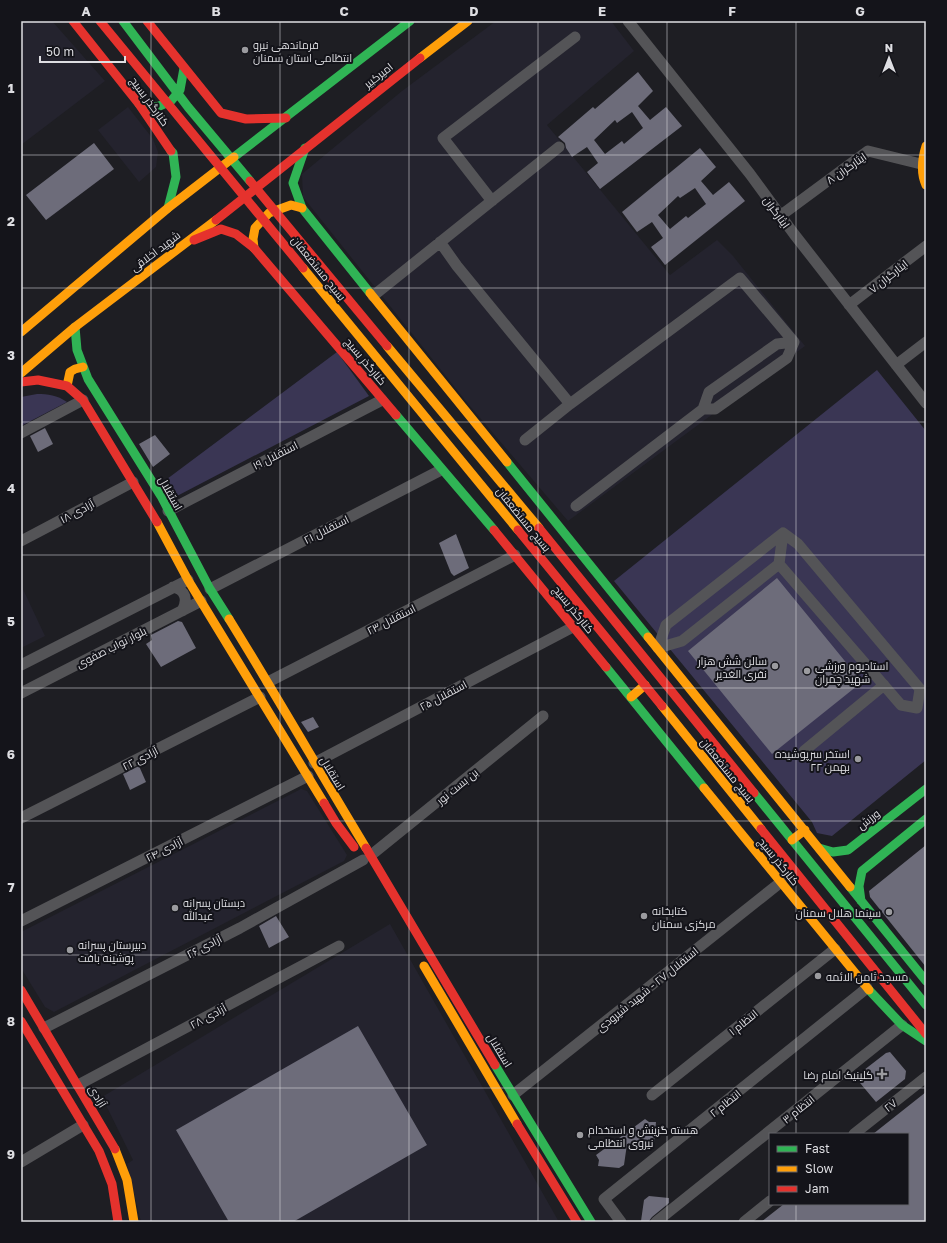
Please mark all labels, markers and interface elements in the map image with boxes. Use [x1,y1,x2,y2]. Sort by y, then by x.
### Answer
text: A [81,3,91,19]
text: B [211,3,221,19]
text: C [339,3,349,19]
text: D [469,3,479,19]
text: E [598,3,606,19]
text: F [728,3,736,19]
text: G [855,3,865,19]
scale bar [40,38,125,64]
place label: فرماندهی نیرو انتظامی استان سمنان [253,38,352,65]
north arrow [869,38,909,78]
text: N [885,41,893,54]
text: 50 m [46,44,74,59]
marker: فرماندهی نیرو انتظامی استان سمنان [240,45,250,55]
street label: امیرکبیر [360,60,396,92]
street label: کنارگذر بسیج [126,74,172,129]
text: 1 [8,80,15,96]
street label: ایثارگران ۸ [823,150,869,187]
street label: ایثارگران [760,194,793,231]
text: 2 [7,213,15,229]
street label: شهید اخلاقی [128,228,183,275]
street label: بسیج مستضعفان [288,233,349,304]
street label: ایثارگران ۷ [866,257,911,296]
street label: کنارگذر بسیج [341,335,390,389]
text: 3 [7,347,15,363]
street label: استقلال ۱۹ [250,438,300,473]
street label: استقلال [155,474,186,513]
text: 4 [7,480,15,496]
street label: بسیج مستضعفان [493,484,554,555]
street label: آزادی ۱۸ [58,497,97,526]
street label: استقلال ۲۱ [301,512,351,547]
street label: کنارگذر بسیج [549,582,597,637]
street label: استقلال ۲۳ [364,601,418,638]
text: 5 [7,613,15,629]
street label: بلوار نواب صفوی [74,624,149,671]
place label: سالن شش هزار نفری الغدیر [697,654,767,681]
place label: استادیوم ورزشی شهید چمران [815,659,888,686]
marker: سالن شش هزار نفری الغدیر [770,661,780,671]
marker: استادیوم ورزشی شهید چمران [802,666,812,676]
street label: استقلال ۲۵ [417,677,469,714]
street label: بسیج مستضعفان [697,735,758,806]
street label: آزادی ۲۲ [120,743,161,773]
text: 6 [7,746,15,762]
place label: استخر سرپوشیده ۲۲ بهمن [775,747,850,774]
street label: استقلال [317,754,348,793]
marker: استخر سرپوشیده ۲۲ بهمن [853,754,863,764]
street label: بن بست نور [433,765,481,808]
street label: ورزش [854,806,883,833]
street label: آزادی ۲۴ [143,834,185,865]
street label: کنارگذر بسیج [754,834,802,889]
text: 7 [7,879,15,895]
place label: دبستان پسرانه عبدالله [183,896,245,922]
marker: دبستان پسرانه عبدالله [170,903,180,913]
place label: کتابخانه مرکزی سمنان [652,904,715,931]
place label: سینما هلال سمنان [795,906,881,920]
marker: سینما هلال سمنان [884,907,894,917]
marker: کتابخانه مرکزی سمنان [639,911,649,921]
street label: آزادی ۲۶ [184,932,224,961]
place label: دبیرستان پسرانه پوشینه بافت [78,938,146,965]
street label: استقلال ۲۷ - شهید شیرودی [593,944,701,1035]
marker: دبیرستان پسرانه پوشینه بافت [65,945,75,955]
place label: مسجد ثامن الائمه [826,970,908,984]
marker: مسجد ثامن الائمه [813,971,823,981]
street label: آزادی ۲۸ [188,1001,229,1032]
street label: انتظام ۱ [726,1006,761,1039]
text: 8 [7,1013,15,1029]
street label: استقلال [484,1031,515,1070]
place label: کلینیک امام رضا [803,1068,873,1083]
marker: کلینیک امام رضا [876,1068,888,1080]
street label: آزادی [85,1082,110,1110]
street label: انتظام ۲ [707,1087,744,1121]
street label: انتظام ۳ [779,1092,818,1127]
street label: ۲۷ [881,1096,899,1114]
place label: هسته گزینش و استخدام نیروی انتظامی [588,1123,698,1150]
marker: هسته گزینش و استخدام نیروی انتظامی [575,1130,585,1140]
legend [769,1133,909,1205]
text: Fast [805,1141,830,1156]
text: 9 [7,1146,15,1162]
text: Slow [805,1161,833,1176]
text: Jam [805,1181,829,1196]

